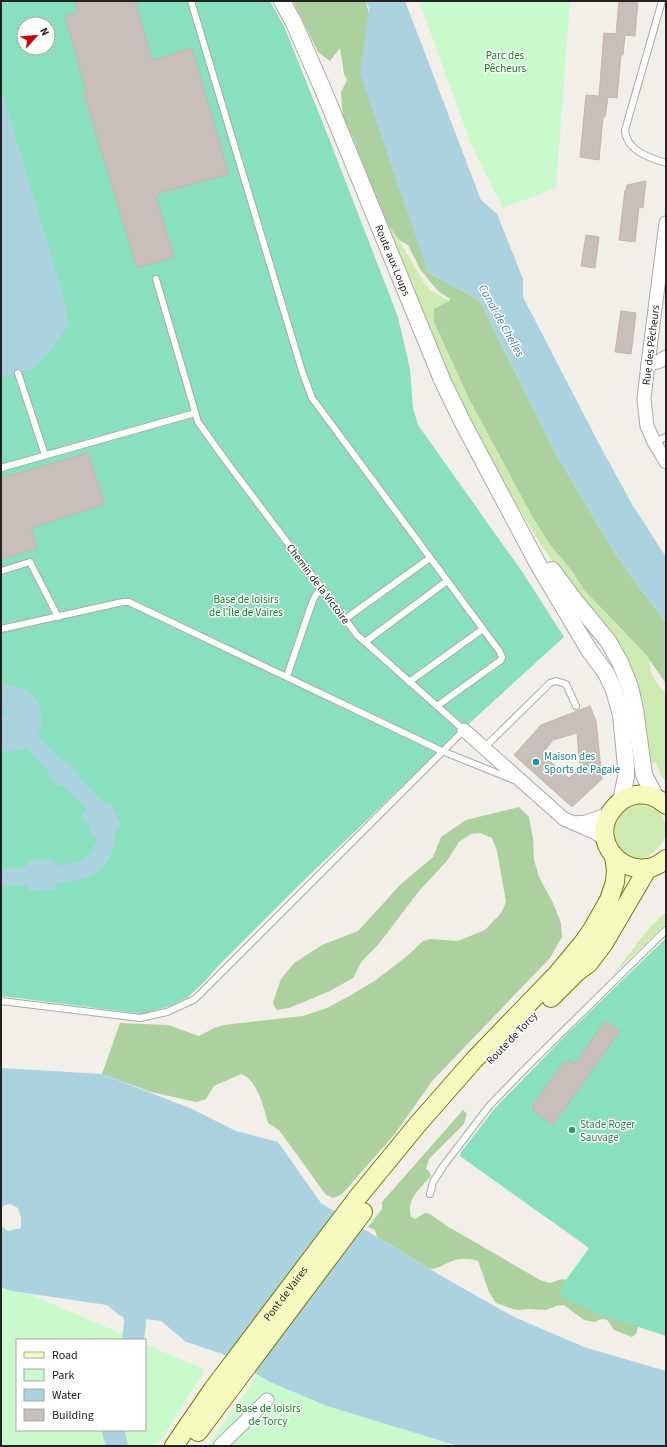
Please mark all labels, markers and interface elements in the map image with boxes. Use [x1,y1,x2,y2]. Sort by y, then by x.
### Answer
north arrow [16,16,56,56]
text: N [36,25,53,38]
park label: Parc des Pêcheurs [484,48,527,76]
street label: Route aux Loups [372,222,414,298]
water label: Canal de Chelles [474,281,528,361]
street label: Rue des Pêcheurs [639,304,663,386]
street label: Chemin de la Victoire [283,541,353,628]
park label: Base de loisirs de l'Île de Vaires [209,592,283,620]
place label: Maison des Sports de Pagaie [544,749,621,777]
marker: Maison des Sports de Pagaie [531,757,541,767]
street label: Route de Torcy [483,1008,541,1068]
place label: Stade Roger Sauvage [580,1117,635,1145]
marker: Stade Roger Sauvage [567,1125,577,1135]
street label: Pont de Vaires [260,1262,311,1324]
legend [16,1339,146,1431]
text: Road [52,1347,78,1364]
text: Park [52,1367,74,1384]
text: Water [52,1387,82,1404]
park label: Base de loisirs de Torcy [235,1401,301,1429]
text: Building [52,1407,94,1424]

